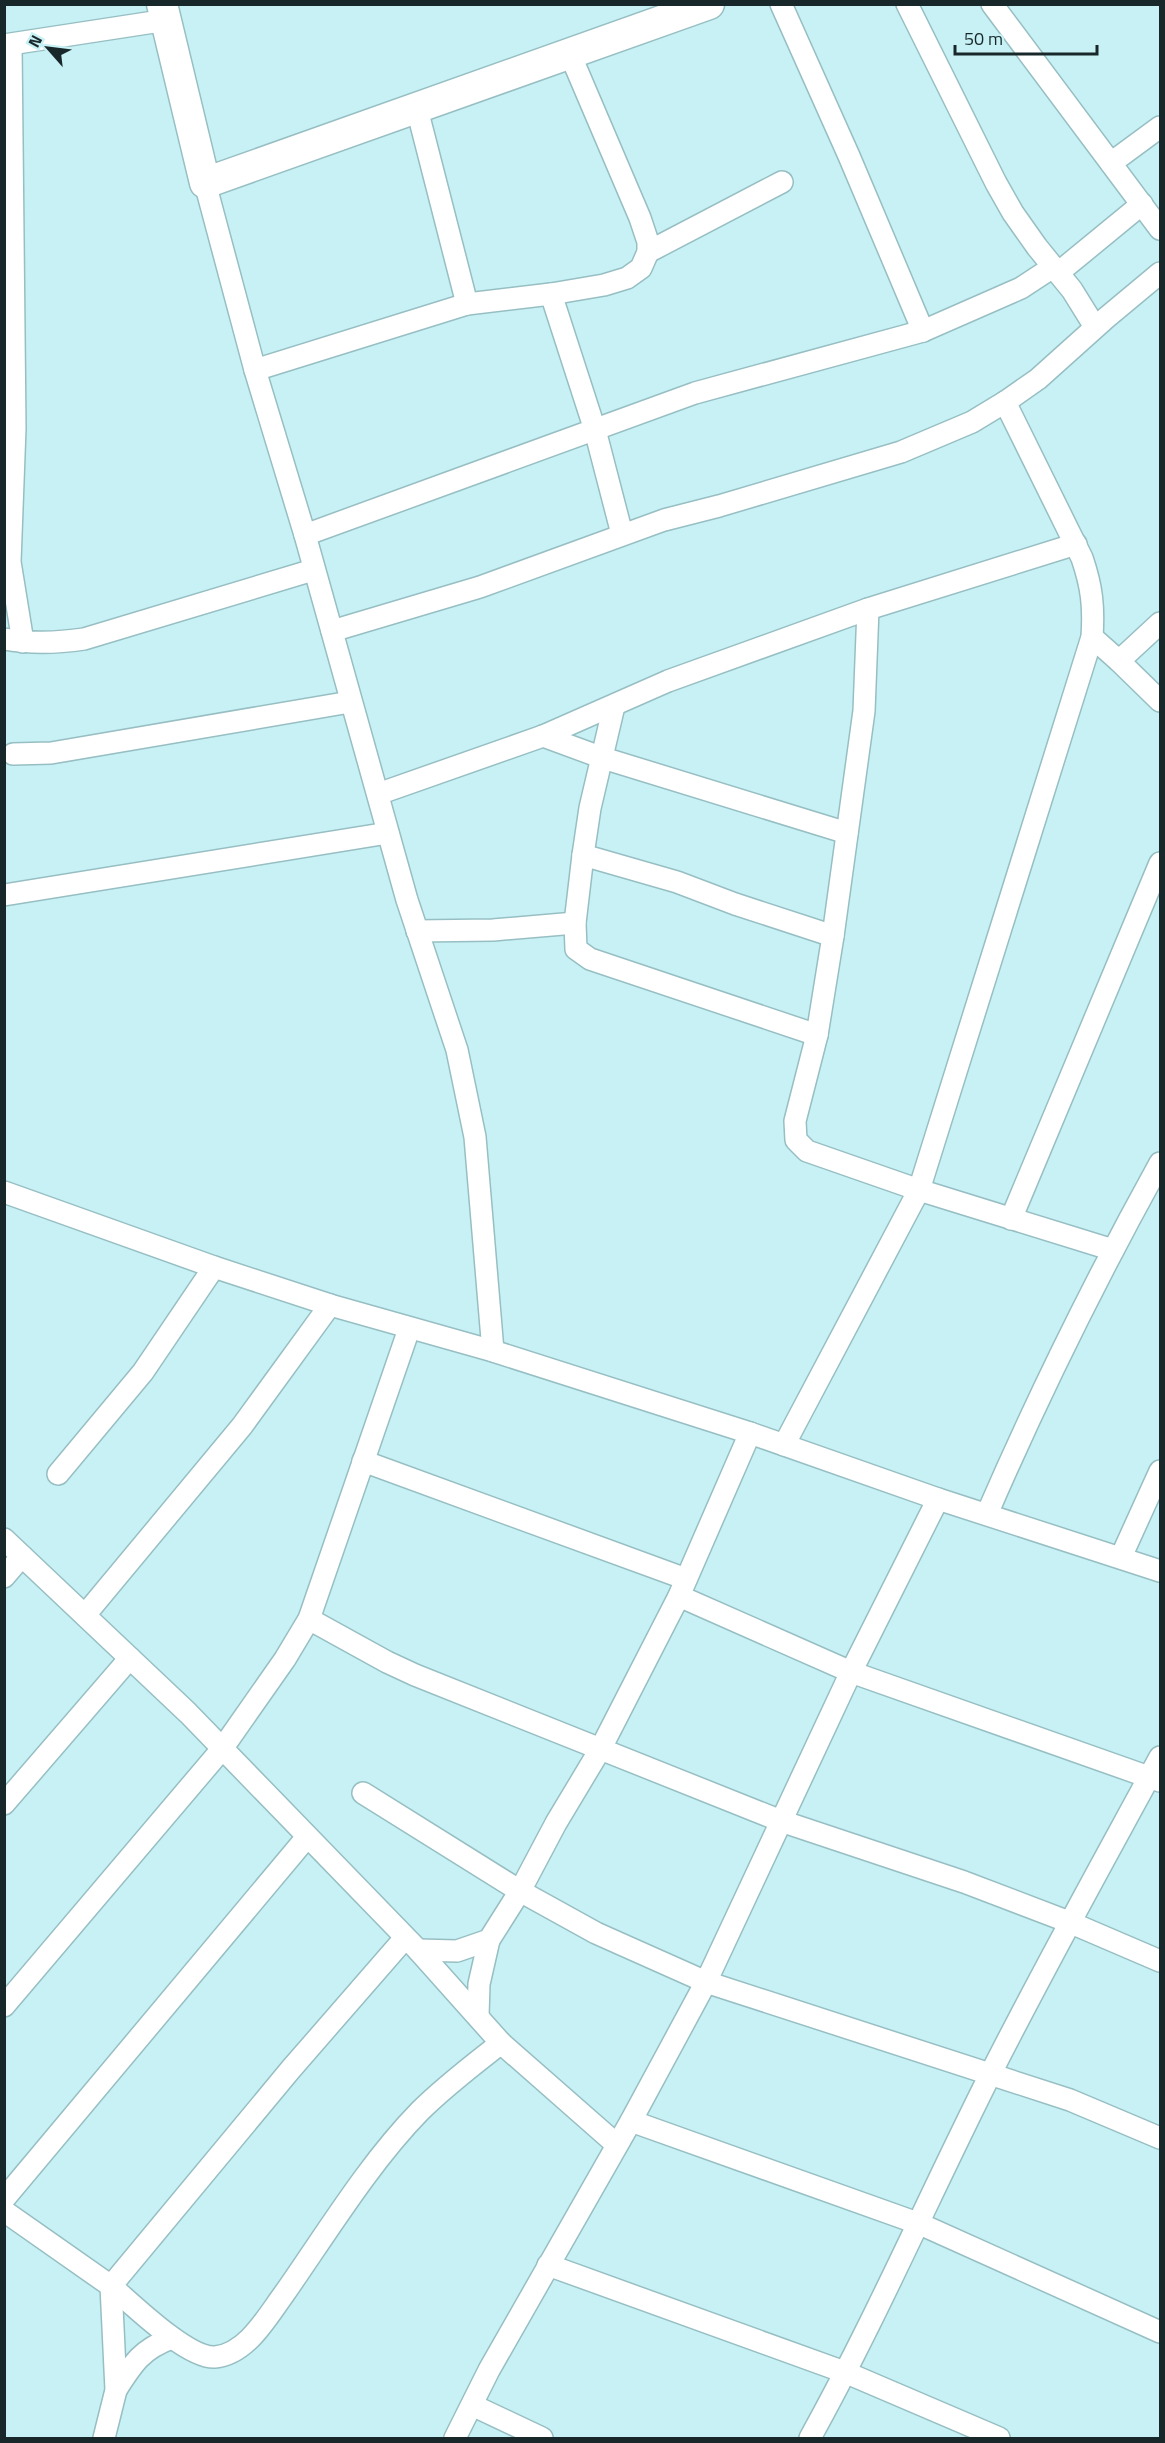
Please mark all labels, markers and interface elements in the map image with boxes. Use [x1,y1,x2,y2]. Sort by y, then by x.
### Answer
north arrow [18,18,78,78]
scale bar [955,18,1098,56]
text: 50 m [964,25,1003,52]
text: N [22,30,48,51]

